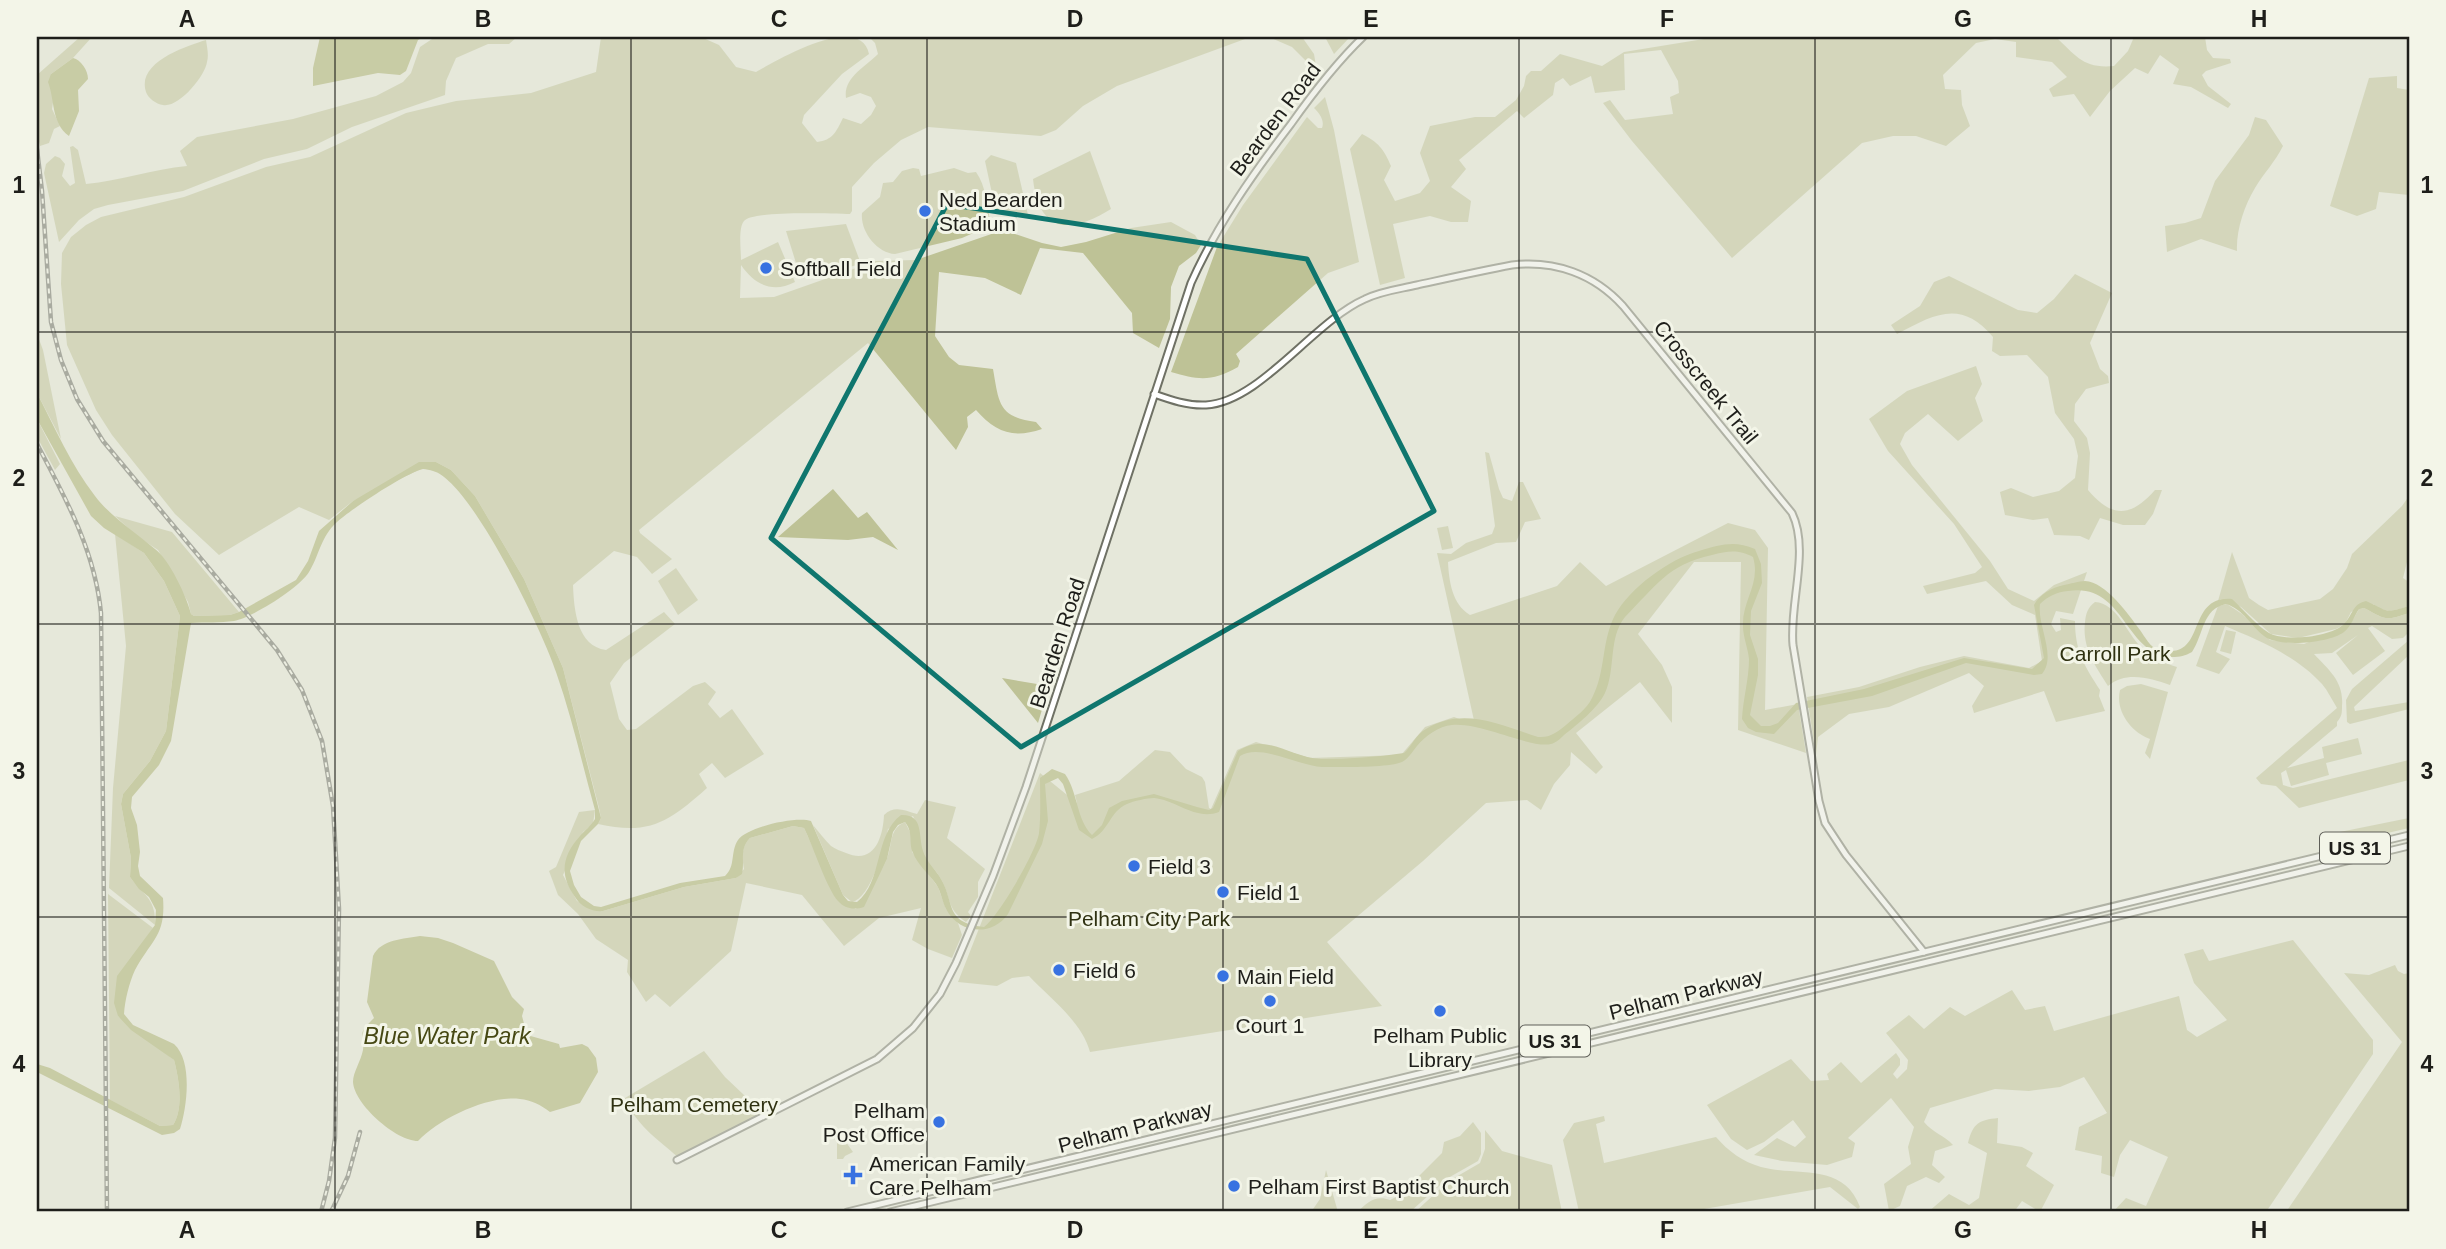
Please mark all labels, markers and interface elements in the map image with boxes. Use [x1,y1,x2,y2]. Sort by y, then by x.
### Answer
text: A [179,6,195,32]
text: B [475,6,491,32]
text: C [771,6,787,32]
text: D [1067,6,1083,32]
text: E [1363,6,1379,32]
text: F [1660,6,1674,32]
text: G [1954,6,1972,32]
text: H [2251,6,2267,32]
street label: Bearden Road [1225,58,1325,180]
text: 1 [13,172,26,198]
text: 1 [2421,172,2434,198]
place label: Ned Bearden Stadium [939,188,1063,235]
marker: Ned Bearden Stadium [917,203,933,219]
place label: Softball Field [780,257,901,280]
marker: Softball Field [758,260,774,276]
street label: Crosscreek Trail [1649,316,1763,448]
text: 2 [13,465,25,491]
text: 2 [2421,465,2433,491]
street label: Bearden Road [1025,575,1089,711]
park label: Carroll Park [2060,642,2171,665]
text: 3 [13,758,25,784]
text: 3 [2421,758,2433,784]
road number: US 31 [2320,832,2390,863]
place label: Field 3 [1148,855,1211,878]
marker: Field 3 [1126,858,1142,874]
place label: Field 1 [1237,881,1300,904]
marker: Field 1 [1215,884,1231,900]
park label: Pelham City Park [1068,907,1231,930]
place label: Field 6 [1073,959,1136,982]
marker: Field 6 [1051,962,1067,978]
street label: Pelham Parkway [1607,964,1766,1024]
place label: Main Field [1237,965,1334,988]
marker: Main Field [1215,968,1231,984]
marker: Court 1 [1262,993,1278,1009]
marker: Pelham Public Library [1432,1003,1448,1019]
place label: Court 1 [1236,1014,1304,1037]
water label: Blue Water Park [363,1023,532,1049]
place label: Pelham Public Library [1373,1024,1507,1071]
road number: US 31 [1520,1026,1590,1056]
text: 4 [13,1051,26,1077]
text: 4 [2421,1051,2434,1077]
park label: Pelham Cemetery [610,1093,779,1116]
street label: Pelham Parkway [1056,1097,1215,1157]
place label: Pelham Post Office [823,1099,925,1146]
marker: Pelham Post Office [931,1114,947,1130]
place label: American Family Care Pelham [869,1152,1026,1199]
marker: American Family Care Pelham [843,1165,863,1185]
place label: Pelham First Baptist Church [1248,1175,1509,1198]
marker: Pelham First Baptist Church [1226,1178,1242,1194]
text: A [179,1217,195,1243]
text: B [475,1217,491,1243]
text: C [771,1217,787,1243]
text: D [1067,1217,1083,1243]
text: E [1363,1217,1379,1243]
text: F [1660,1217,1674,1243]
text: G [1954,1217,1972,1243]
text: H [2251,1217,2267,1243]

